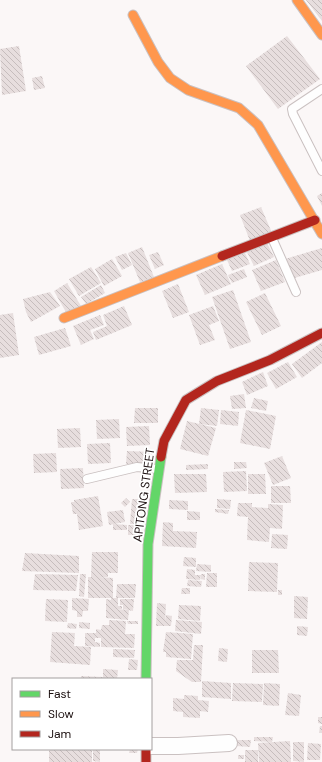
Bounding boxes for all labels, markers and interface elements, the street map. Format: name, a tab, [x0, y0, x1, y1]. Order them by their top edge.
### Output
street label: APITONG STREET	[129, 447, 159, 543]
legend	[12, 678, 152, 750]
text: Fast	[48, 686, 71, 702]
text: Slow	[48, 706, 74, 722]
text: Jam	[48, 726, 71, 742]

